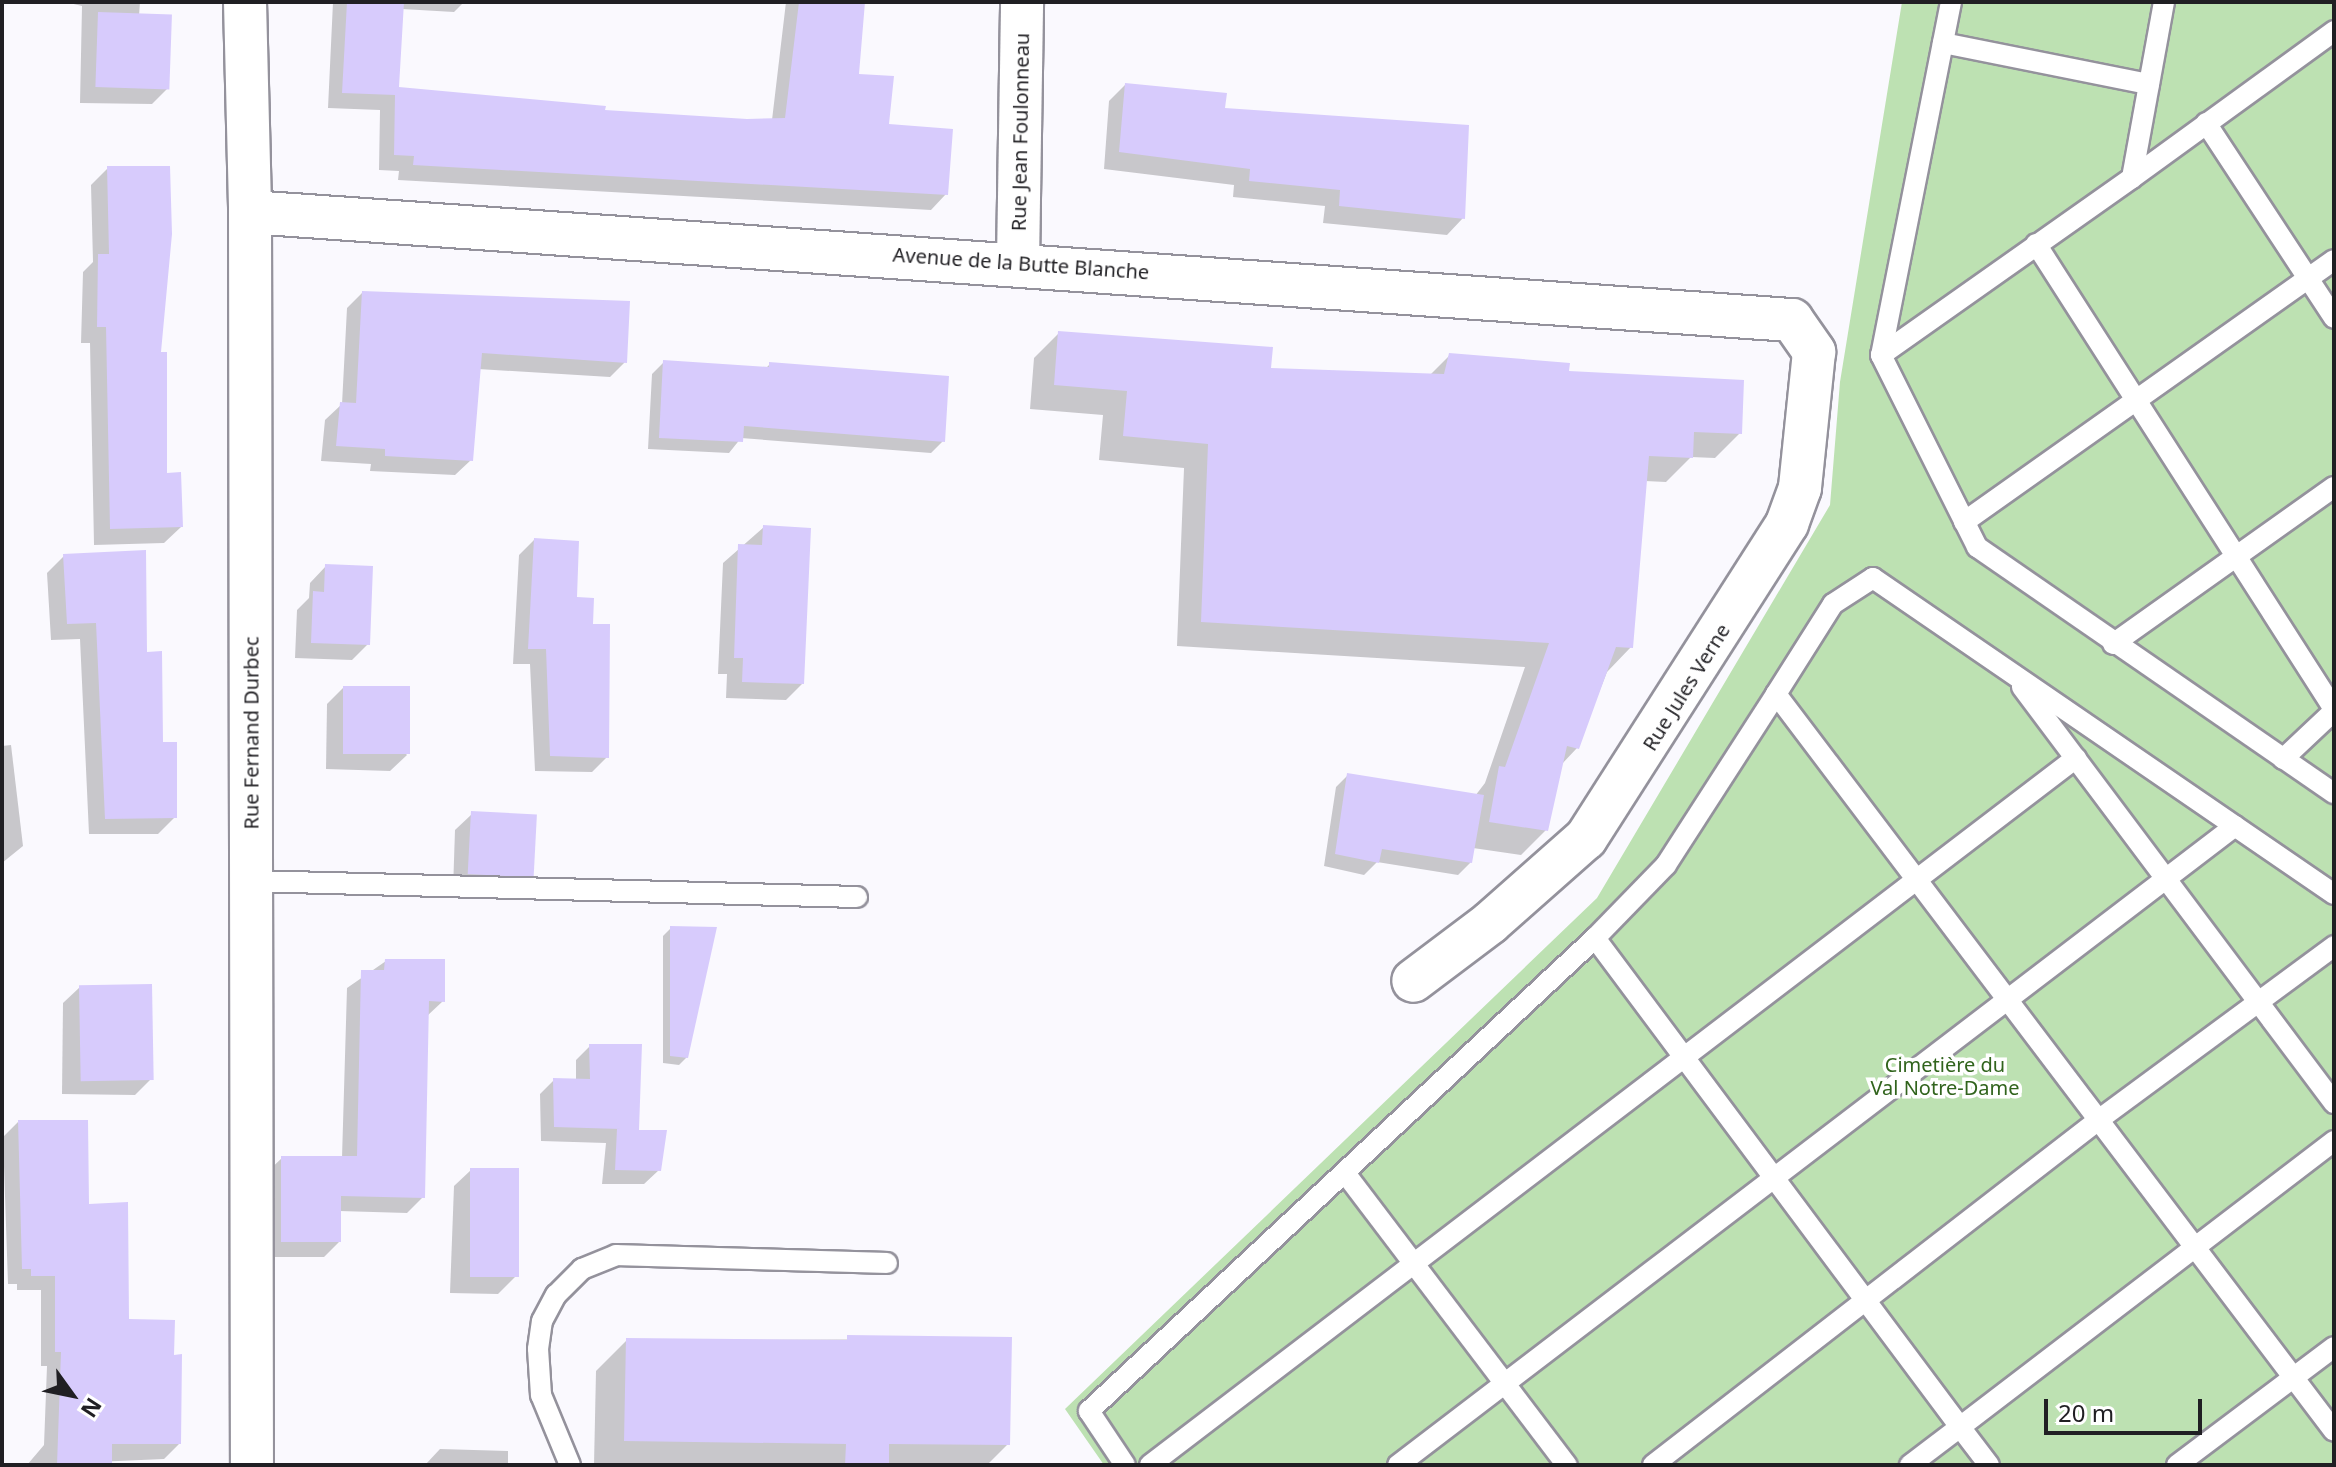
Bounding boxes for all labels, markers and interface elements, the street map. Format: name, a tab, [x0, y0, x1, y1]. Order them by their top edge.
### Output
street label: Rue Jean Foulonneau	[1006, 33, 1034, 231]
street label: Avenue de la Butte Blanche	[892, 242, 1150, 284]
street label: Rue Jules Verne	[1637, 619, 1735, 755]
street label: Rue Fernand Durbec	[239, 636, 263, 830]
park label: Cimetière du Val Notre-Dame	[1870, 1053, 2020, 1100]
north arrow	[32, 1355, 112, 1435]
scale bar	[2048, 1383, 2206, 1433]
text: N	[75, 1392, 110, 1424]
text: 20 m	[2058, 1396, 2114, 1429]

